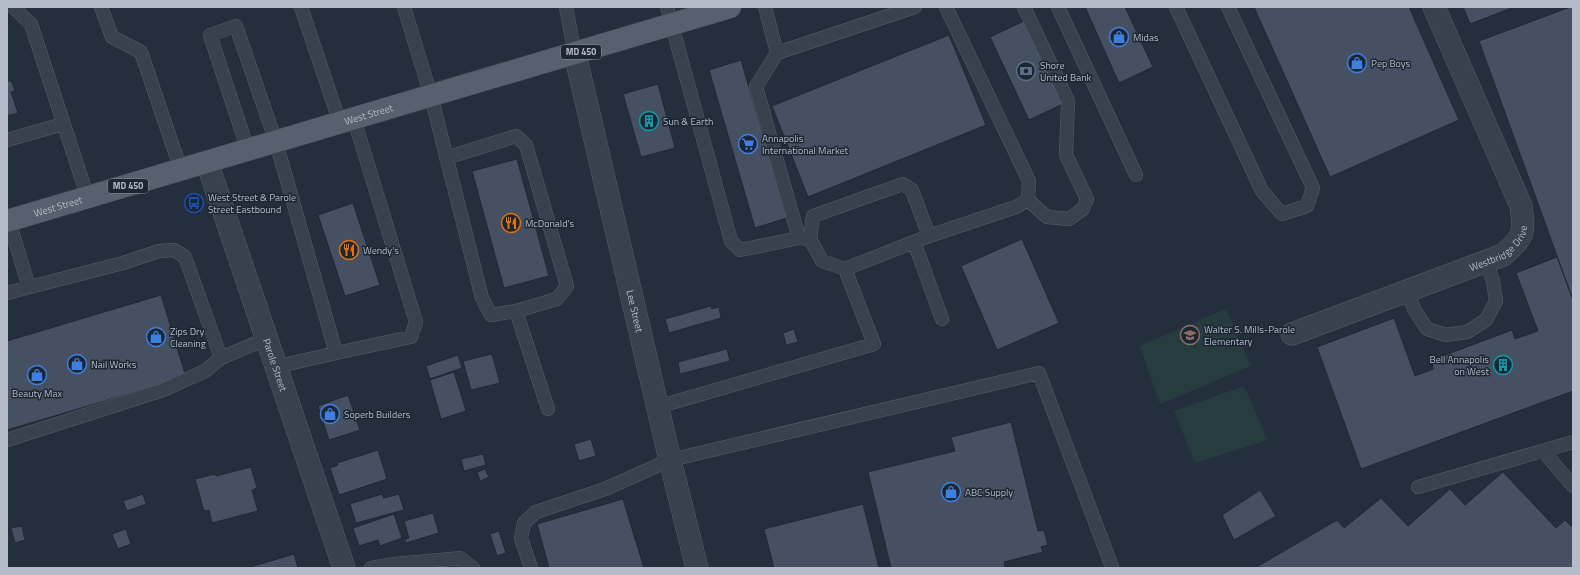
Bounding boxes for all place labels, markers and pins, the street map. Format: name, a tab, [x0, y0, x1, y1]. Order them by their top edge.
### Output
shop icon: Midas	[1108, 26, 1130, 48]
place label: Midas	[1133, 30, 1159, 45]
shop icon: Pep Boys	[1346, 52, 1368, 74]
place label: Pep Boys	[1371, 56, 1411, 71]
place label: Shore United Bank	[1040, 58, 1092, 85]
bank icon: Shore United Bank	[1015, 60, 1037, 82]
building icon: Sun & Earth	[638, 110, 660, 132]
place label: Sun & Earth	[663, 114, 713, 129]
place label: Annapolis International Market	[762, 131, 849, 158]
supermarket icon: Annapolis International Market	[737, 133, 759, 155]
place label: West Street & Parole Street Eastbound	[208, 190, 296, 217]
bus stop icon: West Street & Parole Street Eastbound	[183, 192, 205, 214]
restaurant icon: McDonald's	[500, 212, 522, 234]
place label: McDonald's	[525, 216, 574, 231]
restaurant icon: Wendy's	[338, 239, 360, 261]
place label: Wendy's	[363, 243, 399, 258]
place label: Walter S. Mills-Parole Elementary	[1204, 322, 1295, 349]
place label: Zips Dry Cleaning	[170, 324, 206, 351]
school or university icon: Walter S. Mills-Parole Elementary	[1179, 324, 1201, 346]
shop icon: Zips Dry Cleaning	[145, 326, 167, 348]
place label: Bell Annapolis on West	[1430, 352, 1489, 379]
shop icon: Nail Works	[66, 353, 88, 375]
building icon: Bell Annapolis on West	[1492, 354, 1514, 376]
place label: Nail Works	[91, 357, 137, 372]
shop icon: Beauty Max	[26, 364, 48, 386]
place label: Beauty Max	[12, 386, 62, 401]
shop icon: Soperb Builders	[319, 403, 341, 425]
place label: Soperb Builders	[344, 407, 411, 422]
shop icon: ABC Supply	[940, 481, 962, 503]
place label: ABC Supply	[965, 485, 1013, 500]

